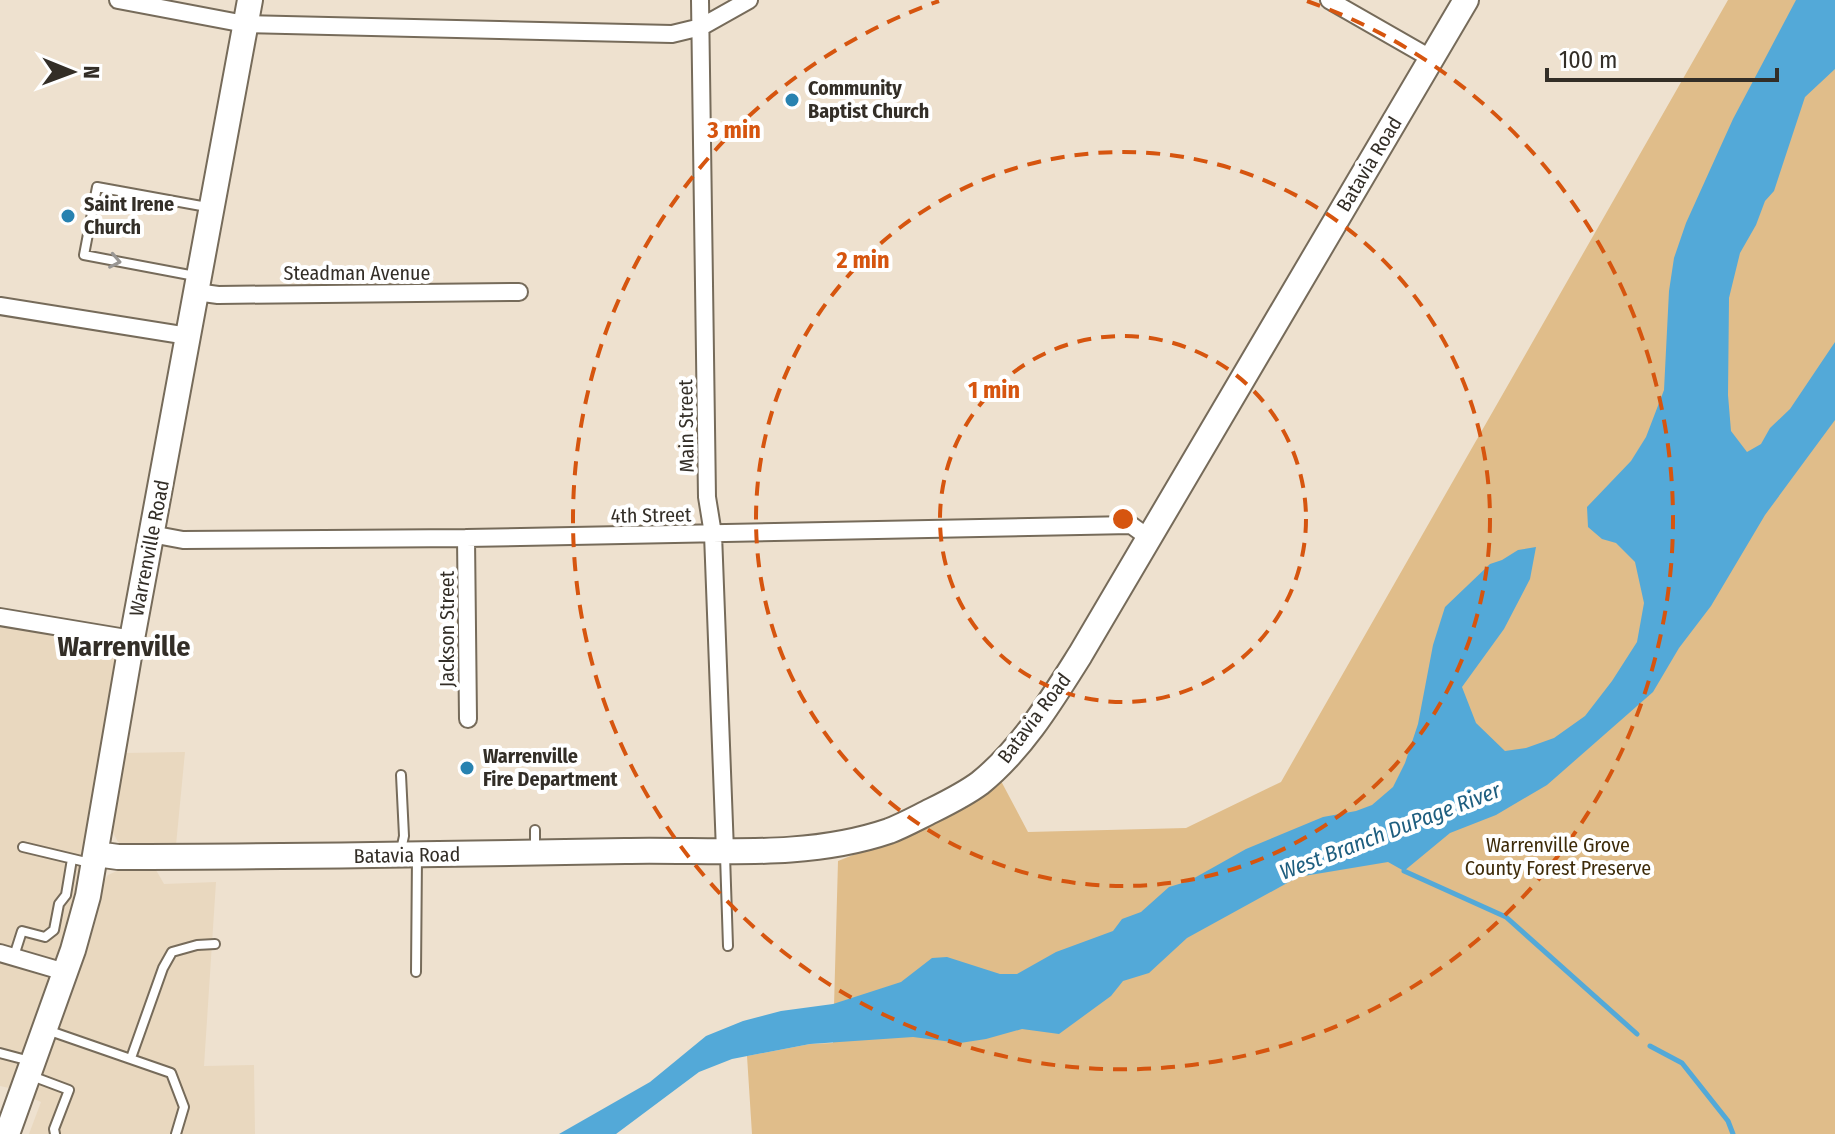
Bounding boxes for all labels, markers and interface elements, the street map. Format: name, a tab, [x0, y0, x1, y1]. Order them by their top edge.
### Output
north arrow	[32, 32, 112, 112]
scale bar	[1547, 32, 1777, 82]
text: 100 m	[1559, 46, 1617, 74]
text: N	[78, 66, 105, 79]
place label: Community Baptist Church	[808, 76, 929, 123]
marker: Community Baptist Church	[783, 91, 801, 109]
street label: Batavia Road	[1331, 112, 1407, 216]
text: 3 min	[706, 116, 761, 144]
place label: Saint Irene Church	[84, 192, 174, 239]
marker: Saint Irene Church	[59, 207, 77, 225]
text: 2 min	[835, 246, 890, 274]
one-way arrow	[108, 251, 122, 268]
street label: Steadman Avenue	[284, 261, 430, 285]
text: 1 min	[968, 376, 1020, 404]
street label: Main Street	[673, 379, 699, 473]
street label: Warrenville Road	[124, 478, 174, 618]
street label: 4th Street	[610, 502, 692, 528]
centre of rings	[1109, 505, 1137, 533]
street label: Jackson Street	[435, 570, 459, 687]
district label: Warrenville	[58, 630, 190, 663]
street label: Batavia Road	[992, 668, 1076, 768]
place label: Warrenville Fire Department	[483, 744, 619, 791]
marker: Warrenville Fire Department	[458, 759, 476, 777]
water label: West Branch DuPage River	[1276, 776, 1506, 886]
park label: Warrenville Grove County Forest Preserve	[1465, 833, 1651, 880]
street label: Batavia Road	[354, 842, 460, 868]

